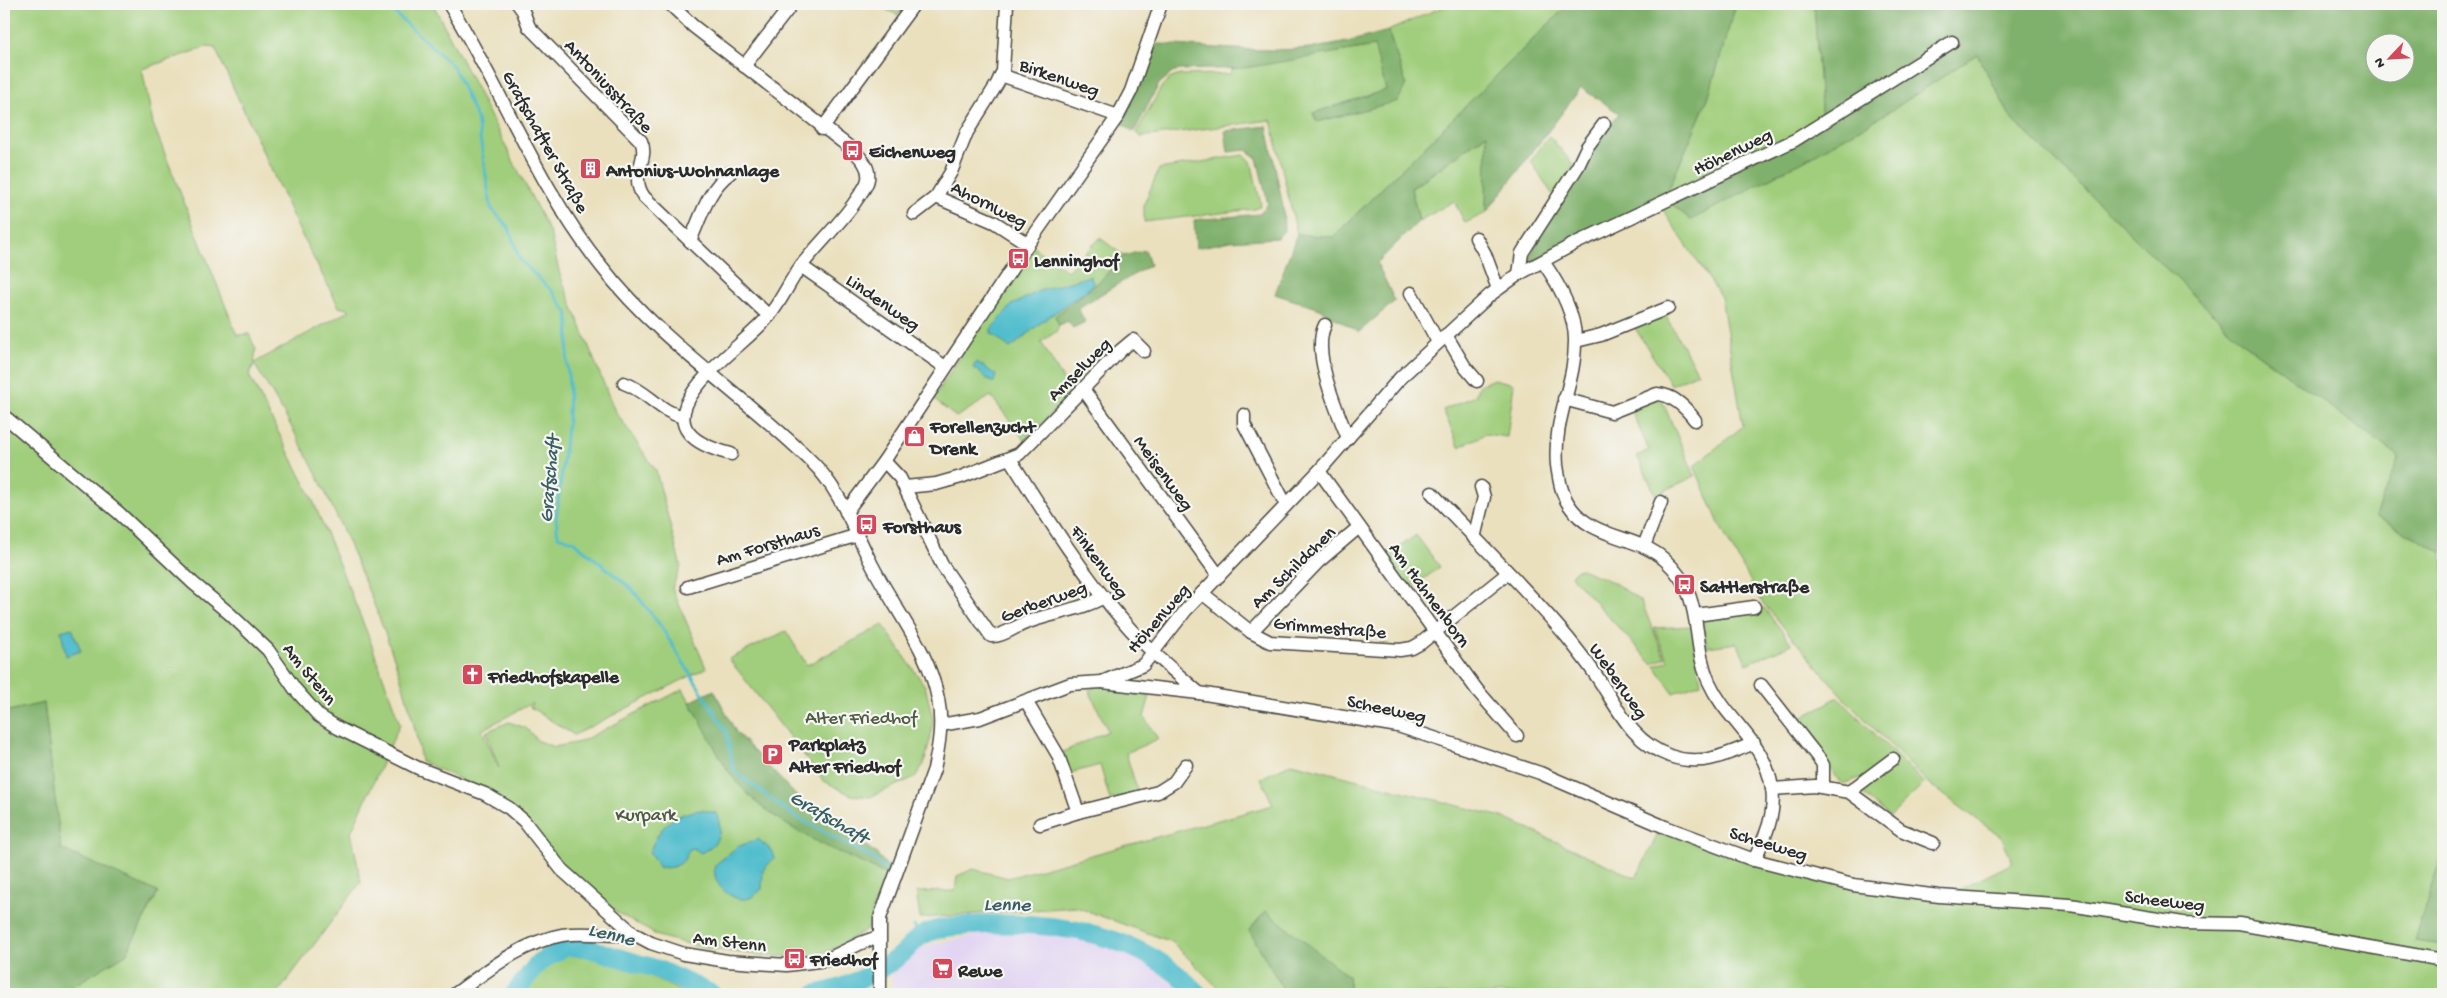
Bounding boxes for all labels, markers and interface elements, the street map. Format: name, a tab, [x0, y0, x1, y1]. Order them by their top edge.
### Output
north arrow	[2364, 32, 2414, 82]
street label: Antoniusstraße	[558, 36, 657, 139]
street label: Birkenweg	[1015, 55, 1102, 104]
text: N	[2371, 55, 2390, 70]
street label: Grafschafter Straße	[495, 68, 593, 218]
street label: Höhenweg	[1690, 124, 1777, 182]
bus stop icon: Eichenweg	[841, 138, 865, 162]
place label: Eichenweg	[869, 142, 956, 165]
building icon: Antonius-Wohnanlage	[578, 157, 602, 181]
place label: Antonius-Wohnanlage	[605, 161, 780, 184]
street label: Ahornweg	[946, 177, 1030, 235]
bus stop icon: Lenninghof	[1006, 247, 1030, 271]
place label: Lenninghof	[1034, 251, 1121, 274]
street label: Lindenweg	[840, 270, 924, 338]
street label: Amselweg	[1044, 334, 1117, 407]
place label: Forellenzucht Drenk	[928, 417, 1037, 462]
shop icon: Forellenzucht Drenk	[902, 424, 926, 448]
water label: Grafschaft	[536, 431, 567, 524]
street label: Meisenweg	[1127, 432, 1198, 517]
bus stop icon: Forsthaus	[855, 513, 879, 537]
place label: Forsthaus	[882, 517, 962, 540]
street label: Am Forsthaus	[714, 519, 823, 573]
street label: Finkenweg	[1063, 521, 1133, 605]
street label: Am Schildchen	[1247, 522, 1342, 615]
street label: Am Hahnenborn	[1382, 539, 1474, 653]
bus stop icon: Sattlerstraße	[1672, 573, 1696, 597]
street label: Gerberweg	[998, 577, 1091, 630]
place label: Sattlerstraße	[1700, 577, 1810, 600]
street label: Höhenweg	[1123, 580, 1196, 659]
street label: Grimmestraße	[1272, 613, 1387, 646]
street label: Am Stenn	[276, 639, 340, 711]
street label: Weberweg	[1583, 639, 1652, 725]
church icon: Friedhofskapelle	[460, 663, 484, 687]
place label: Friedhofskapelle	[487, 667, 620, 690]
street label: Scheeweg	[1345, 691, 1428, 730]
park label: Alter Friedhof	[805, 708, 919, 731]
place label: Parkplatz Alter Friedhof	[788, 735, 903, 780]
parking icon: Parkplatz Alter Friedhof	[761, 742, 785, 766]
water label: Grafschaft	[785, 787, 875, 853]
park label: Kurpark	[615, 805, 678, 828]
street label: Scheeweg	[1726, 823, 1810, 868]
street label: Scheeweg	[2123, 886, 2206, 919]
water label: Lenne	[983, 895, 1031, 918]
water label: Lenne	[586, 920, 637, 953]
street label: Am Stenn	[692, 928, 768, 959]
bus stop icon: Friedhof	[782, 946, 806, 970]
place label: Friedhof	[809, 950, 880, 973]
supermarket icon: Rewe	[930, 957, 954, 981]
place label: Rewe	[957, 961, 1003, 984]

